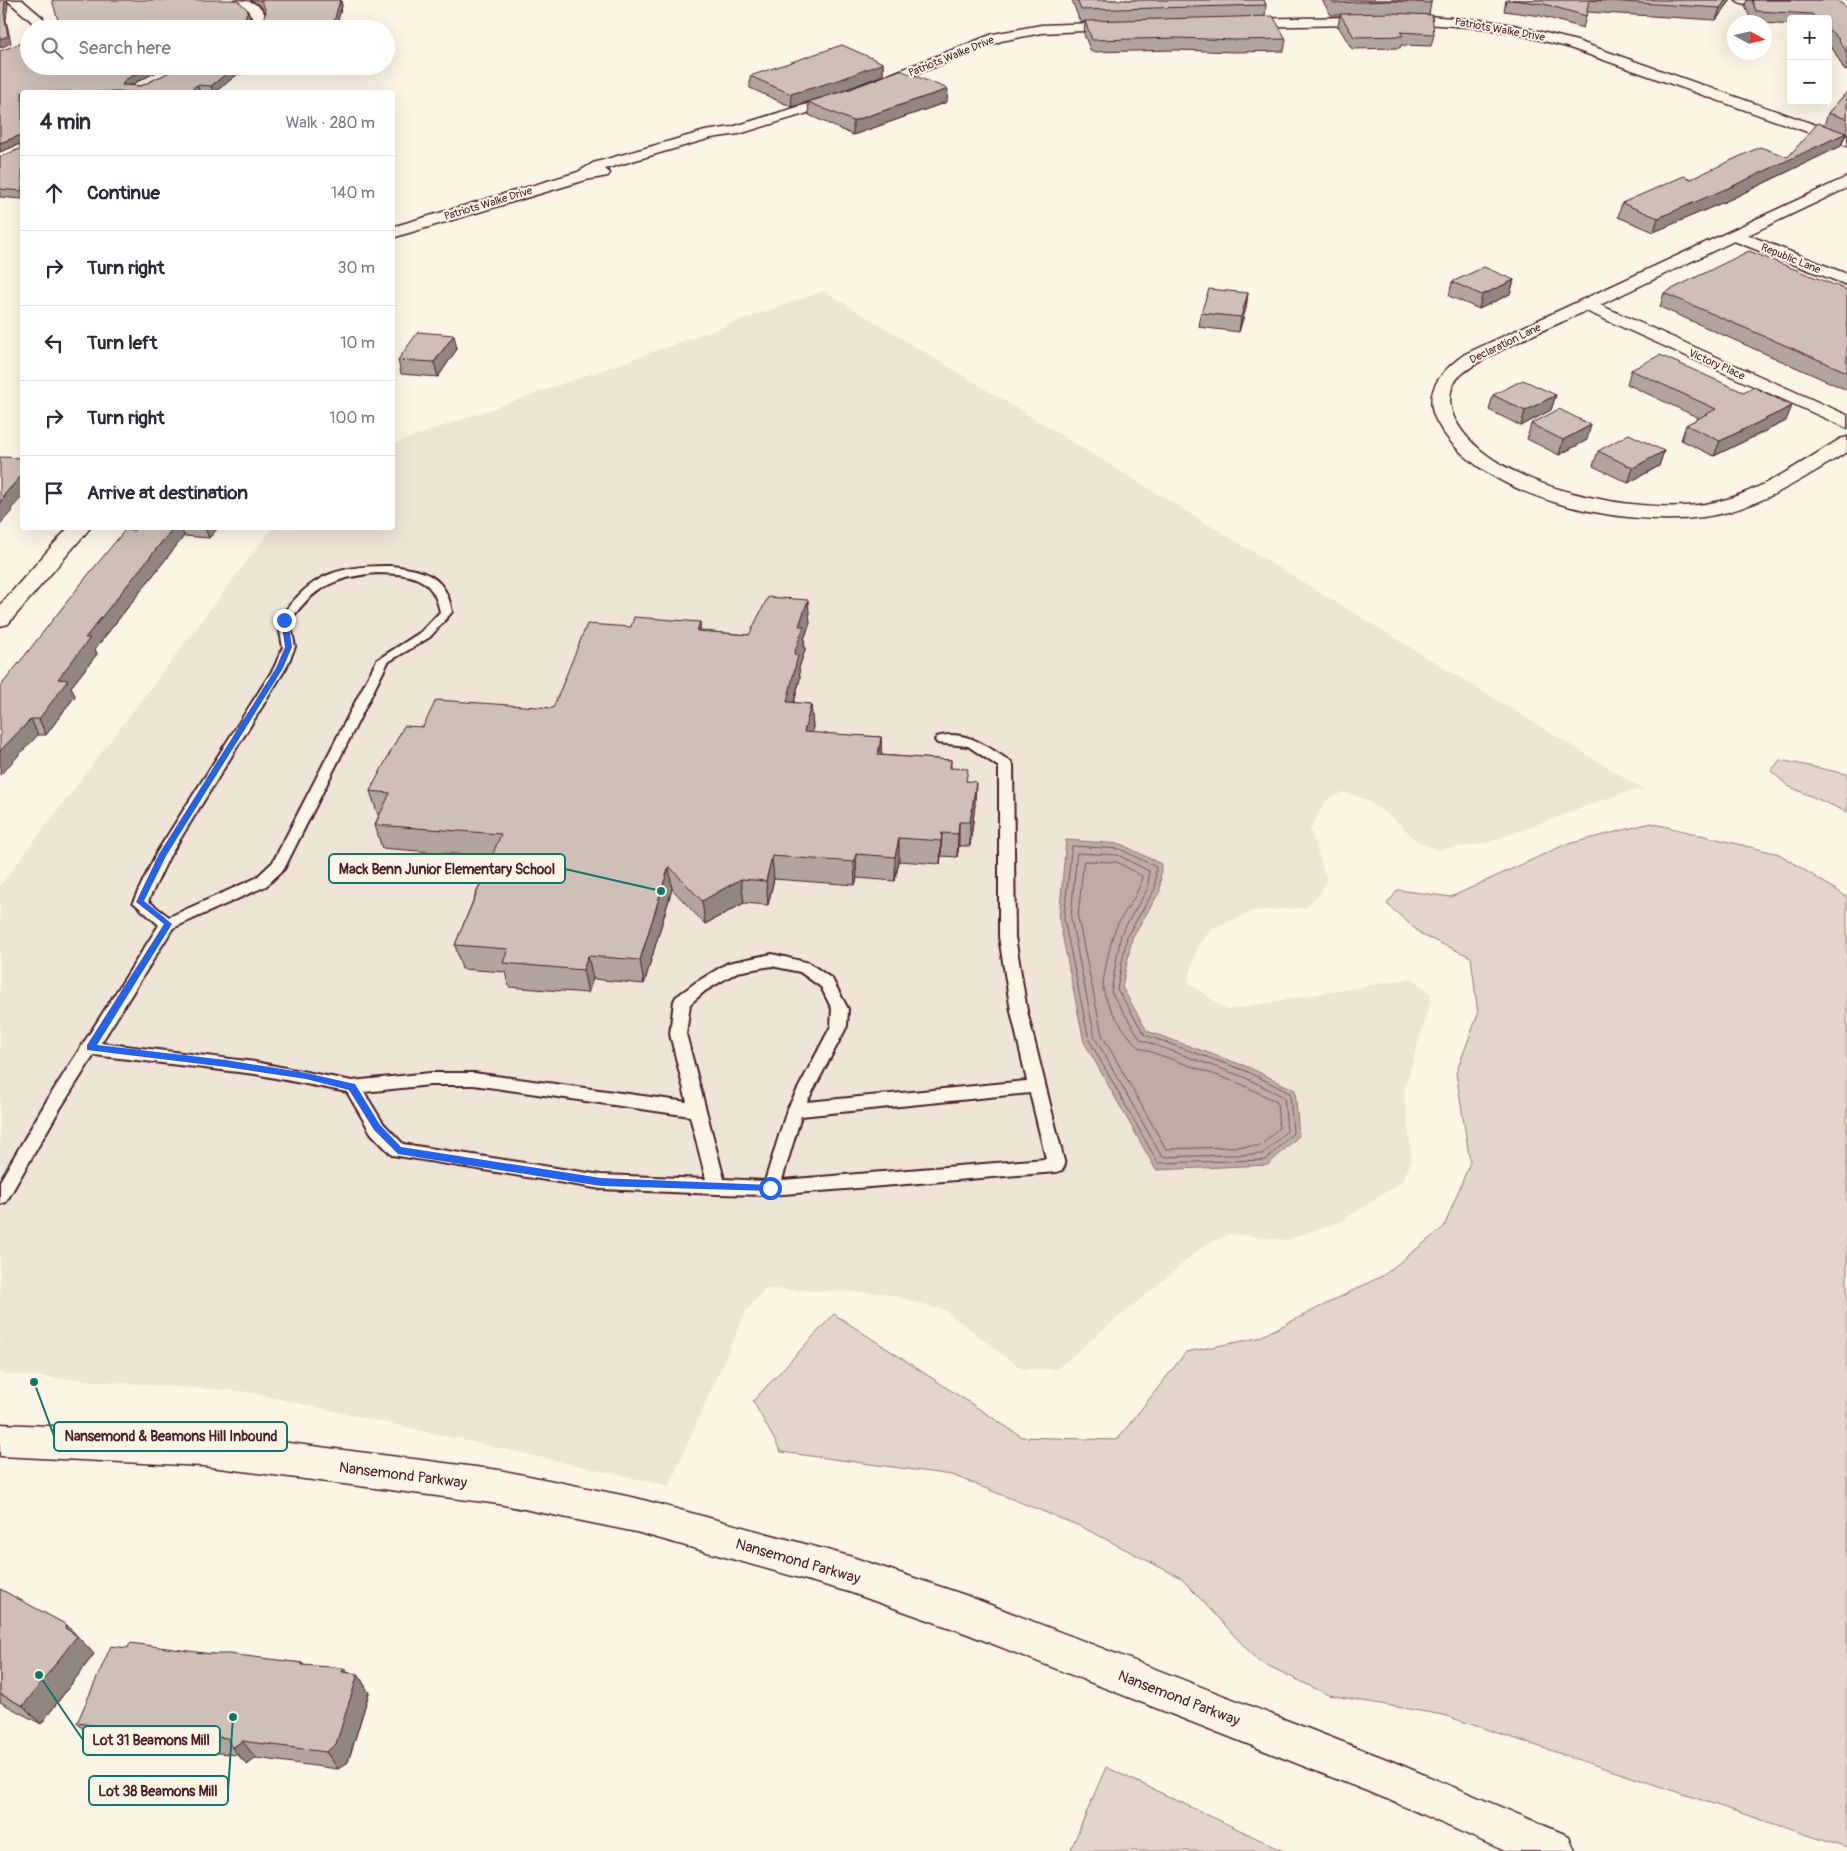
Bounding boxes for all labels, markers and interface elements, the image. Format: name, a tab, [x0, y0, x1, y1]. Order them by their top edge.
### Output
street label: Patriots Walke Drive	[1454, 15, 1547, 44]
north arrow	[1727, 15, 1772, 60]
map controls	[1787, 15, 1832, 105]
button: +	[1787, 15, 1832, 60]
search box	[20, 20, 395, 75]
street label: Patriots Walke Drive	[906, 33, 997, 80]
icon: search	[38, 34, 66, 62]
text: Search here	[78, 36, 171, 60]
button: −	[1787, 60, 1832, 105]
text: 4 min	[40, 109, 91, 136]
text: Walk · 280 m	[286, 113, 375, 133]
icon: ahead	[40, 179, 68, 207]
text: Continue	[87, 181, 160, 205]
text: 140 m	[331, 183, 375, 203]
street label: Patriots Walke Drive	[443, 184, 534, 223]
street label: Republic Lane	[1759, 241, 1823, 277]
icon: right	[40, 254, 68, 282]
text: Turn right	[87, 256, 165, 280]
text: 30 m	[337, 258, 375, 278]
street label: Declaration Lane	[1467, 320, 1544, 366]
icon: left	[40, 329, 68, 357]
text: Turn left	[87, 331, 157, 355]
text: 10 m	[340, 333, 375, 353]
street label: Victory Place	[1687, 346, 1748, 383]
icon: right	[40, 404, 68, 432]
text: Turn right	[87, 406, 165, 430]
text: 100 m	[329, 408, 375, 428]
icon: arrive	[40, 479, 68, 507]
text: Arrive at destination	[87, 481, 248, 505]
route end	[273, 609, 296, 632]
callout: Mack Benn Junior Elementary School	[329, 854, 565, 883]
text: Mack Benn Junior Elementary School	[339, 861, 555, 878]
route start	[759, 1177, 782, 1200]
callout: Nansemond & Beamons Hill Inbound	[54, 1422, 287, 1451]
text: Nansemond & Beamons Hill Inbound	[65, 1428, 278, 1445]
street label: Nansemond Parkway	[338, 1458, 469, 1493]
street label: Nansemond Parkway	[733, 1535, 863, 1589]
street label: Nansemond Parkway	[1115, 1666, 1243, 1731]
callout: Lot 31 Beamons Mill	[83, 1726, 220, 1755]
text: Lot 31 Beamons Mill	[92, 1732, 210, 1749]
callout: Lot 38 Beamons Mill	[89, 1776, 228, 1805]
text: Lot 38 Beamons Mill	[98, 1783, 218, 1800]

